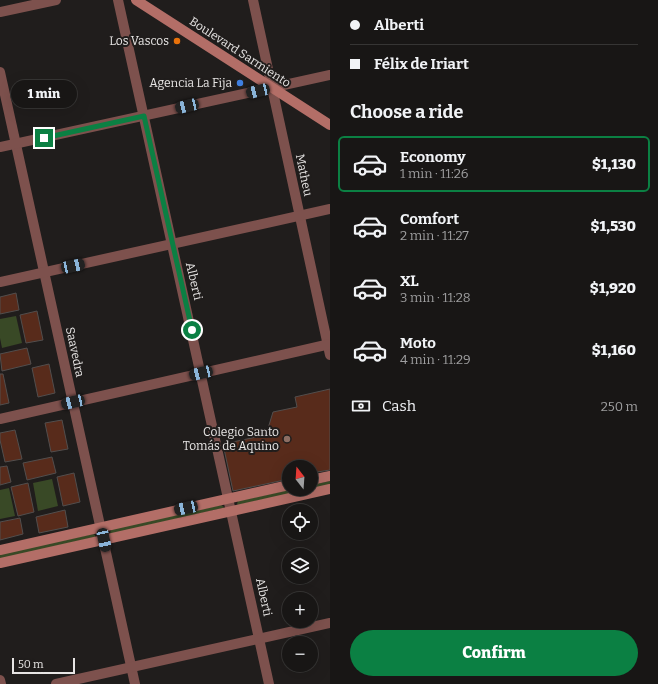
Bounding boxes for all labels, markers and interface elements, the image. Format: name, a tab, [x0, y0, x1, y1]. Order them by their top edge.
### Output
street label: Boulevard Sarmiento	[187, 14, 293, 90]
text: Alberti	[374, 16, 424, 34]
place label: Los Vascos	[109, 34, 169, 48]
marker: Los Vascos	[172, 36, 182, 46]
text: Félix de Iriart	[374, 55, 469, 73]
place label: Agencia La Fija	[149, 76, 232, 90]
marker: Agencia La Fija	[235, 78, 245, 88]
callout: 1 min	[11, 80, 77, 108]
car	[245, 82, 271, 100]
text: 1 min	[27, 86, 61, 101]
car	[174, 97, 200, 115]
text: Choose a ride	[350, 101, 463, 123]
route end	[35, 129, 53, 147]
icon: car	[352, 146, 388, 182]
text: Economy	[400, 148, 466, 166]
street label: Matheu	[293, 153, 315, 198]
text: $1,130	[592, 155, 636, 173]
text: 1 min · 11:26	[400, 166, 468, 181]
icon: car	[352, 208, 388, 244]
text: Comfort	[400, 210, 459, 228]
text: $1,530	[590, 217, 636, 235]
text: 2 min · 11:27	[400, 228, 469, 243]
car	[60, 258, 86, 274]
street label: Alberti	[183, 261, 205, 302]
icon: car	[352, 270, 388, 306]
text: XL	[400, 272, 419, 290]
text: $1,920	[590, 279, 636, 297]
text: 3 min · 11:28	[400, 290, 471, 305]
route start	[183, 321, 201, 339]
street label: Saavedra	[63, 326, 87, 379]
icon: car	[352, 332, 388, 368]
text: Moto	[400, 334, 436, 352]
text: $1,160	[592, 341, 636, 359]
text: 4 min · 11:29	[400, 352, 471, 367]
car	[188, 364, 214, 382]
car	[60, 393, 86, 411]
icon: cash	[350, 395, 372, 417]
text: Cash	[382, 397, 416, 415]
text: 250 m	[601, 399, 638, 414]
place label: Colegio Santo Tomás de Aquino	[183, 425, 279, 453]
marker: Colegio Santo Tomás de Aquino	[282, 434, 292, 444]
north arrow	[282, 460, 318, 496]
map controls	[282, 460, 318, 672]
car	[173, 500, 199, 516]
button: locate	[282, 504, 318, 540]
car	[96, 527, 112, 553]
button: layers	[282, 548, 318, 584]
street label: Alberti	[253, 577, 275, 618]
button: +	[282, 592, 318, 628]
button: Confirm	[350, 630, 638, 676]
button: −	[282, 636, 318, 672]
scale bar	[12, 656, 75, 675]
text: 50 m	[18, 658, 44, 671]

